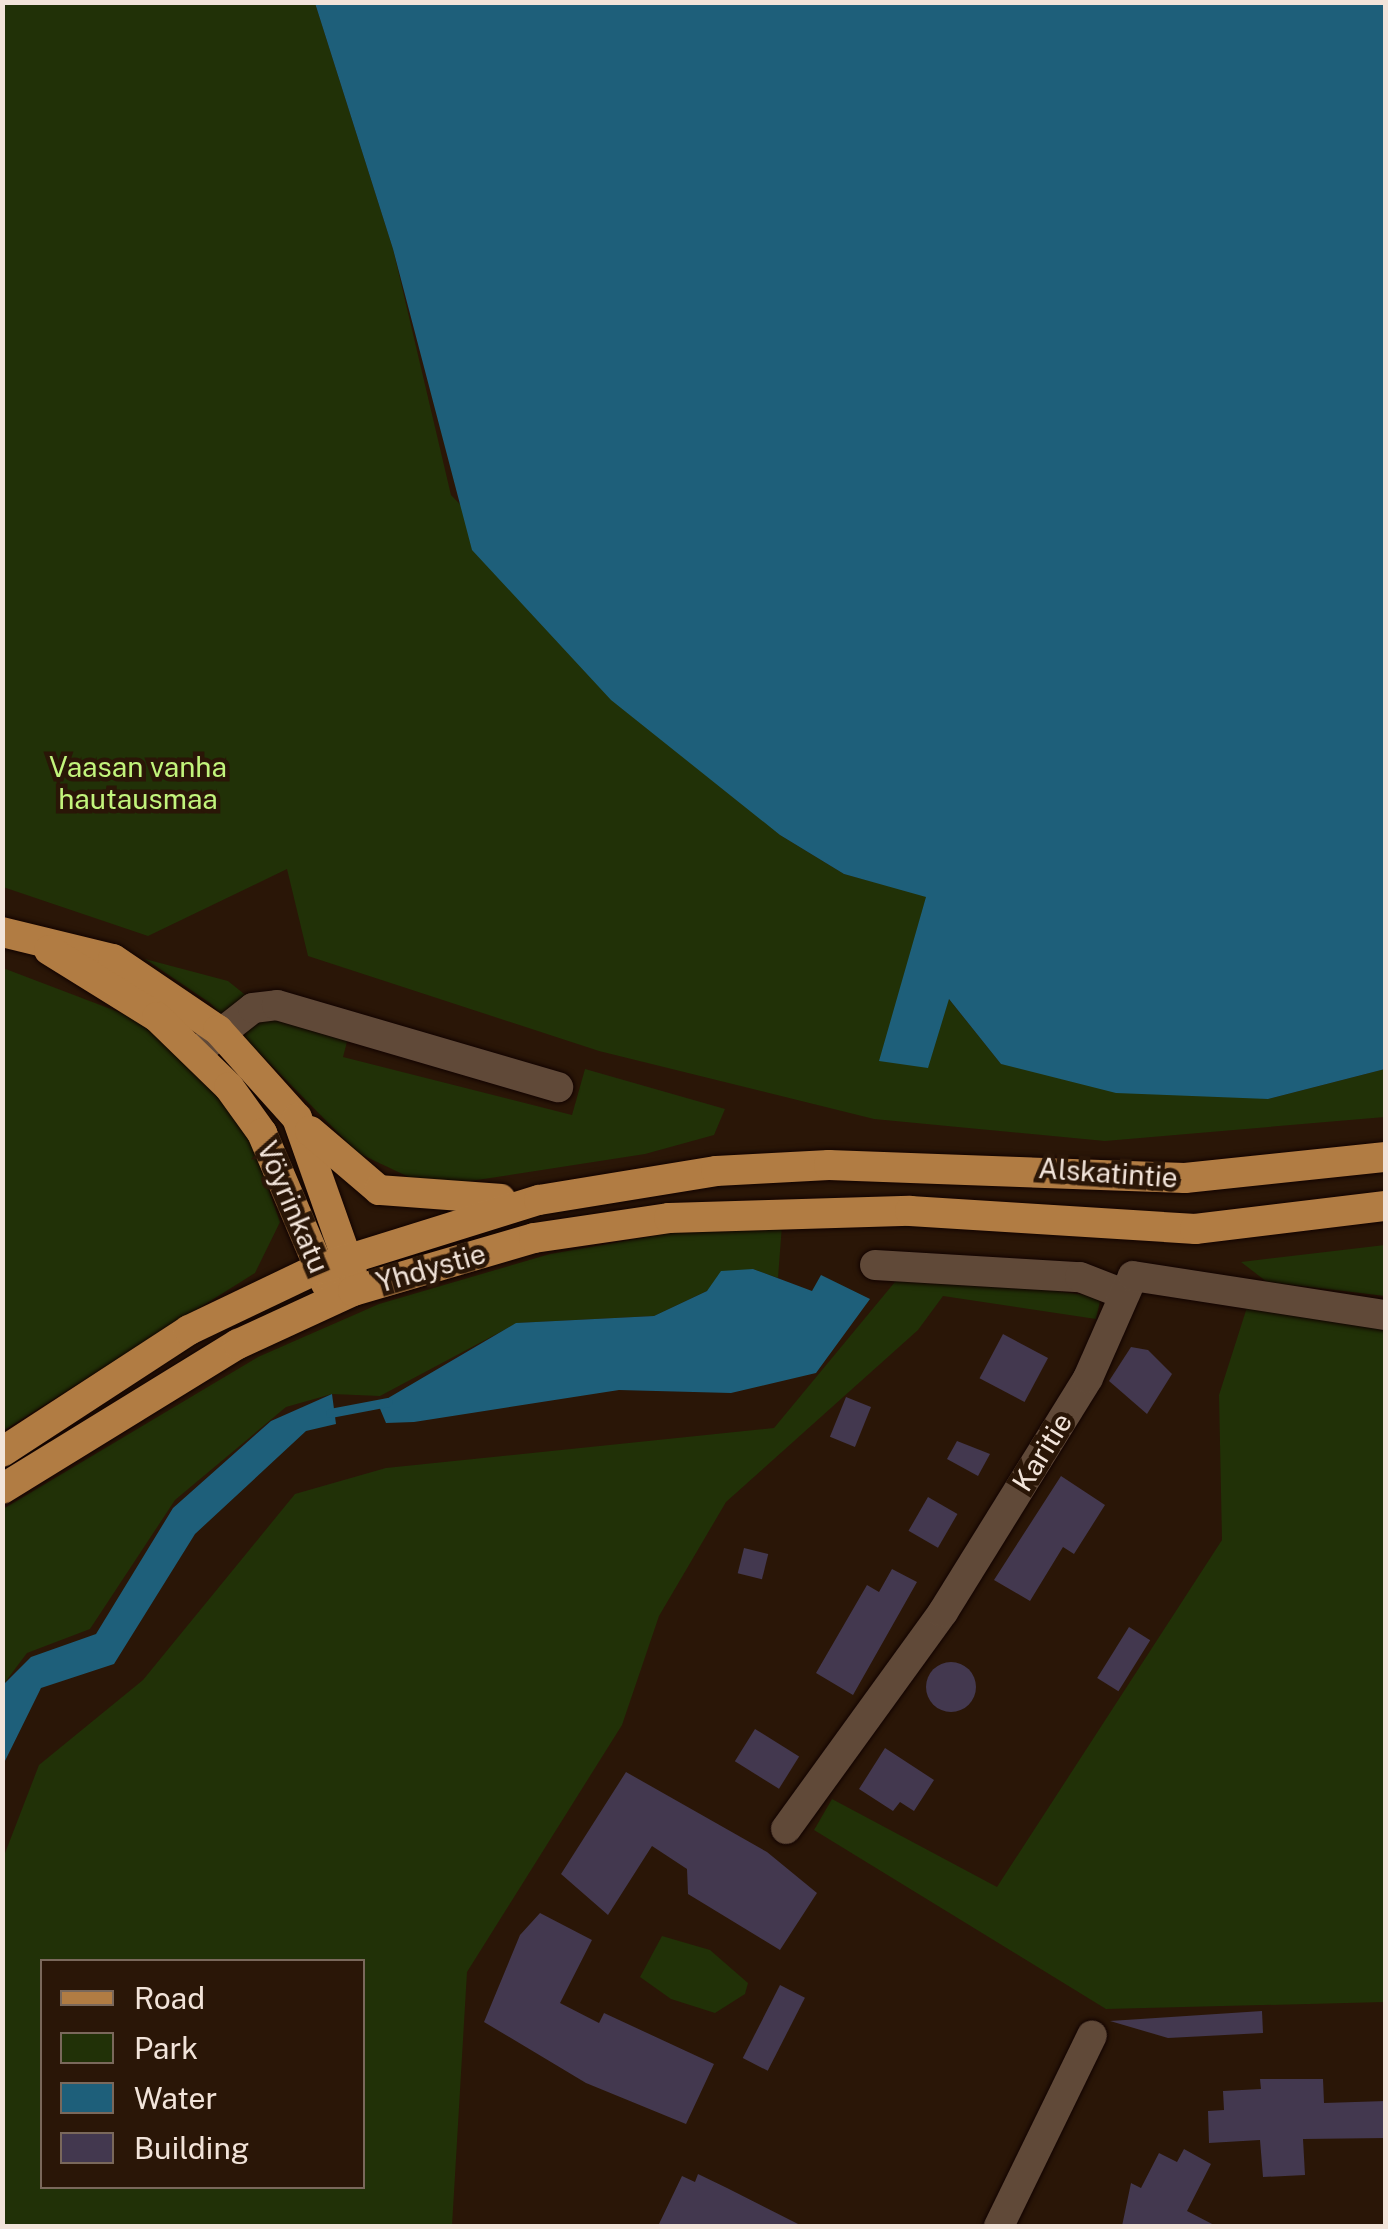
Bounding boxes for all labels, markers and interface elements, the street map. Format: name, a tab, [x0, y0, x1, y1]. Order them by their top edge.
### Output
park label: Vaasan vanha hautausmaa	[49, 750, 227, 816]
street label: Vöyrinkatu	[250, 1136, 336, 1278]
street label: Alskatintie	[1037, 1151, 1179, 1195]
street label: Yhdystie	[372, 1236, 490, 1300]
street label: Karitie	[1005, 1407, 1079, 1497]
legend	[40, 1959, 365, 2189]
text: Road	[134, 1980, 205, 2016]
text: Park	[134, 2030, 198, 2066]
text: Water	[134, 2080, 217, 2116]
text: Building	[134, 2130, 249, 2166]

